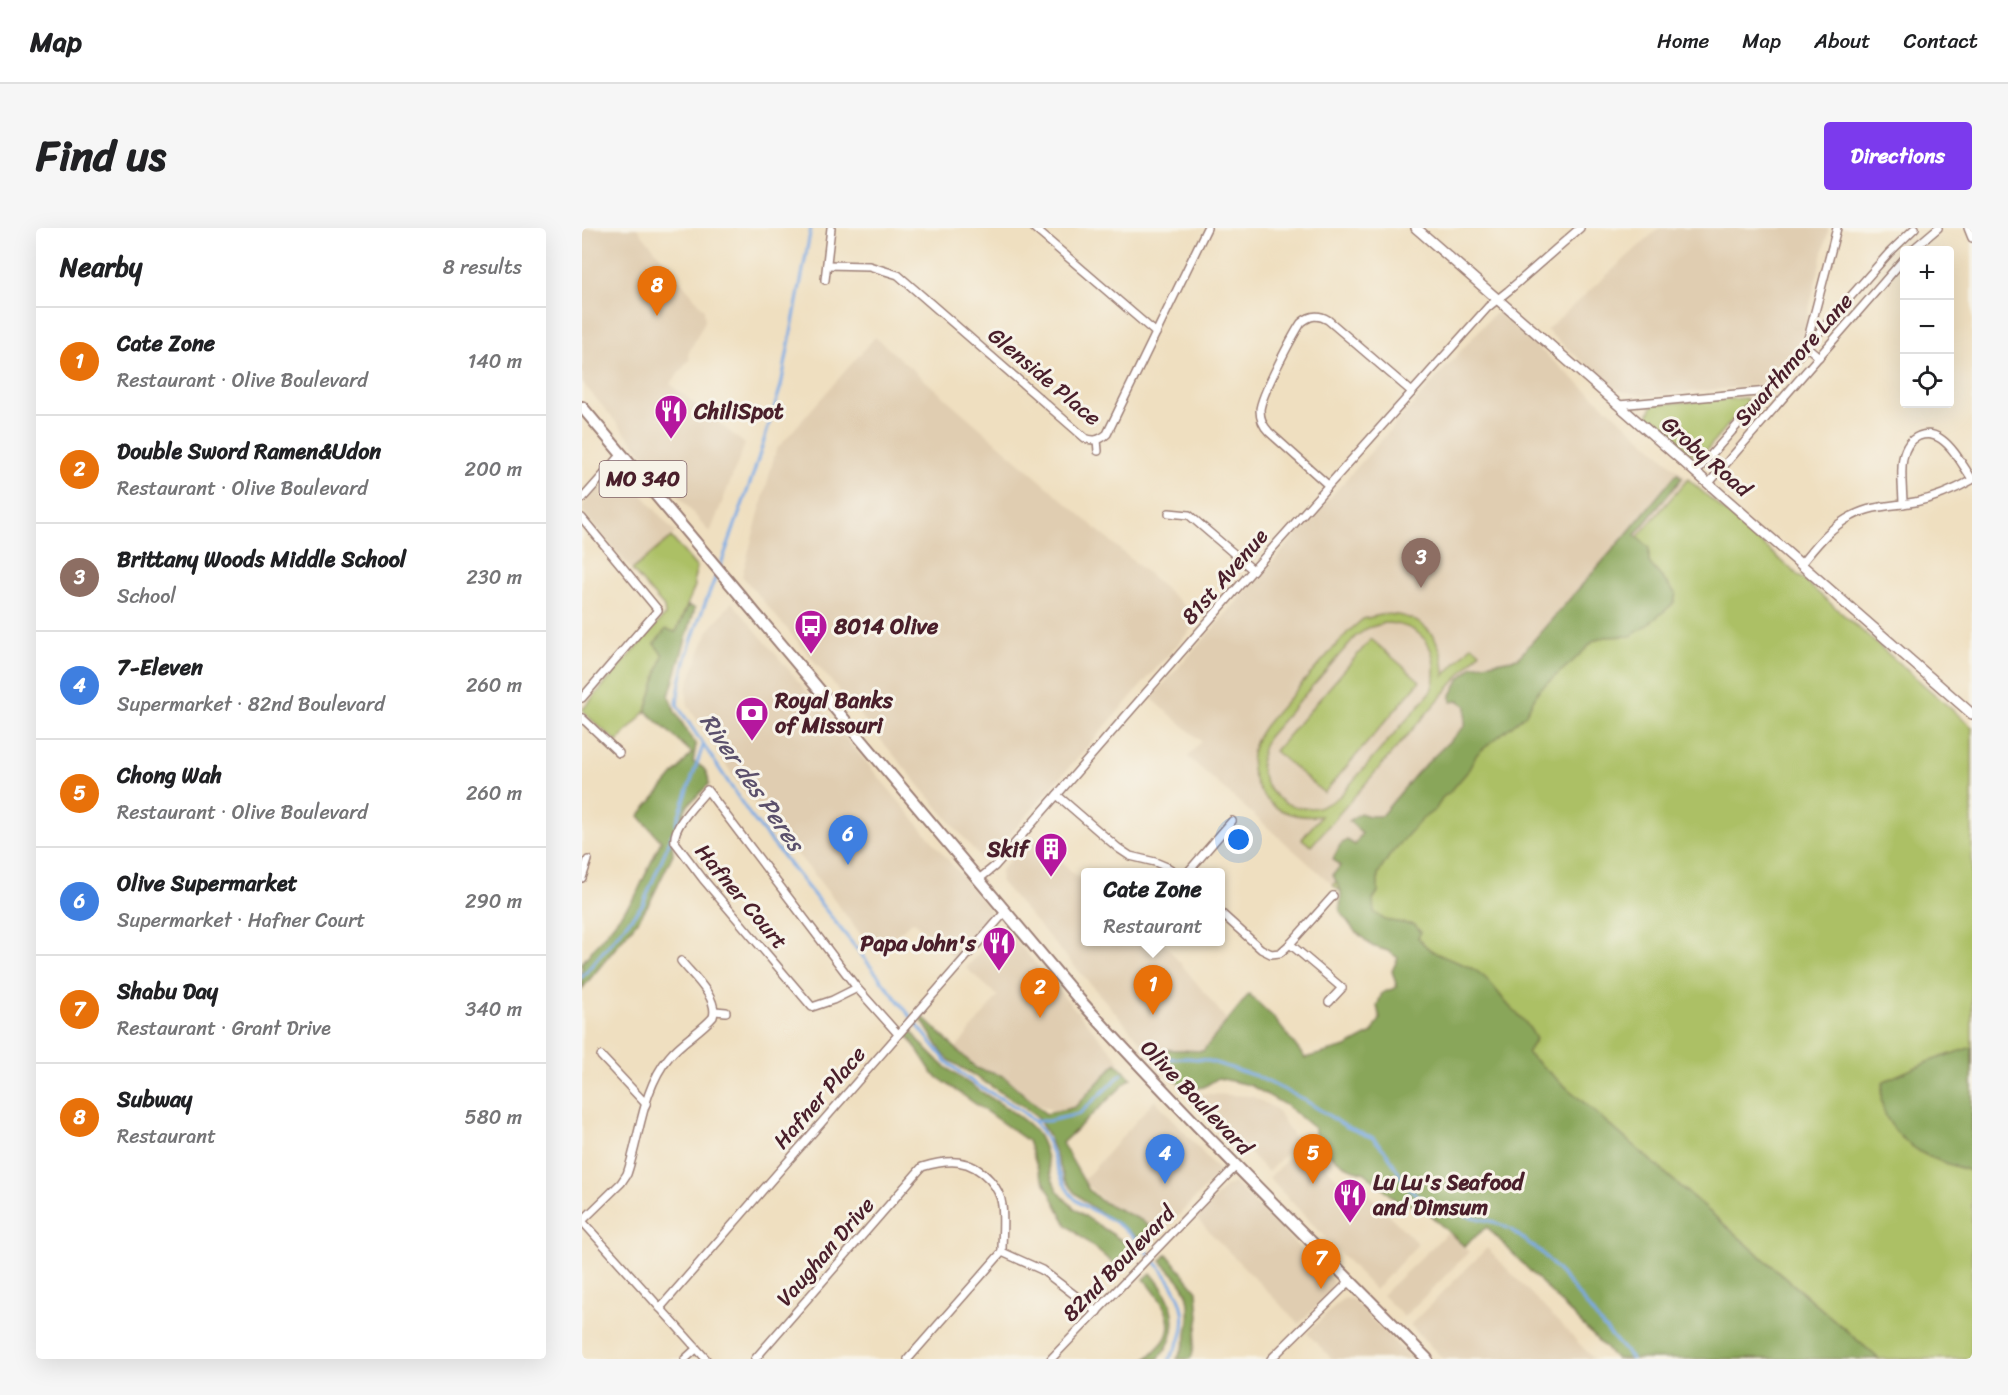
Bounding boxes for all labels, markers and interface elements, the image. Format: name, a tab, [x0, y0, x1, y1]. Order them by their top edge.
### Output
text: Map	[30, 17, 82, 66]
text: Home	[1657, 22, 1709, 60]
text: Map	[1742, 22, 1781, 60]
text: About	[1814, 22, 1871, 60]
text: Contact	[1904, 22, 1978, 60]
text: Find us	[36, 119, 166, 193]
button: Directions	[1824, 122, 1972, 190]
text: Nearby	[60, 244, 142, 290]
map controls	[1900, 246, 1954, 408]
button: +	[1900, 246, 1954, 300]
text: 8 results	[443, 250, 522, 285]
pin: 8	[638, 266, 676, 316]
street label: Swarthmore Lane	[1724, 283, 1863, 435]
button: −	[1900, 300, 1954, 354]
street label: Glenside Place	[979, 317, 1110, 436]
text: Cate Zone	[117, 324, 215, 363]
text: 1	[75, 344, 84, 379]
text: 140 m	[468, 344, 522, 379]
button: locate	[1900, 354, 1954, 408]
text: Restaurant · Olive Boulevard	[117, 363, 368, 398]
place label: ChiliSpot	[693, 392, 784, 431]
restaurant icon: ChiliSpot	[653, 393, 689, 440]
street label: Groby Road	[1652, 406, 1762, 508]
text: Double Sword Ramen&Udon	[117, 432, 381, 471]
text: 2	[74, 452, 85, 487]
text: 200 m	[465, 452, 522, 487]
road number: MO 340	[599, 461, 686, 497]
text: Restaurant · Olive Boulevard	[117, 471, 368, 506]
street label: 81st Avenue	[1171, 519, 1278, 634]
pin: 3	[1402, 538, 1440, 588]
text: Brittany Woods Middle School	[117, 540, 406, 579]
text: 3	[74, 560, 85, 595]
text: 230 m	[466, 560, 522, 595]
text: School	[117, 579, 176, 614]
place label: 8014 Olive	[833, 607, 939, 646]
bus stop icon: 8014 Olive	[793, 608, 829, 655]
text: 7-Eleven	[117, 648, 203, 687]
text: 4	[73, 668, 86, 703]
text: 260 m	[466, 668, 522, 703]
place label: Royal Banks of Missouri	[774, 681, 894, 745]
text: Supermarket · 82nd Boulevard	[117, 687, 385, 722]
bank icon: Royal Banks of Missouri	[734, 695, 770, 742]
water label: River des Peres	[689, 704, 817, 863]
text: Chong Wah	[117, 756, 222, 795]
text: 5	[73, 776, 86, 811]
text: 260 m	[466, 776, 522, 811]
text: Restaurant · Olive Boulevard	[117, 795, 368, 830]
pin: 6	[828, 816, 868, 865]
your location	[1224, 825, 1253, 854]
place label: Skif	[986, 830, 1031, 869]
building icon: Skif	[1033, 831, 1069, 878]
street label: Hafner Court	[685, 834, 798, 959]
text: Olive Supermarket	[117, 864, 297, 903]
popup	[1081, 868, 1225, 946]
text: Cate Zone	[1104, 870, 1202, 909]
text: 6	[74, 884, 85, 919]
text: 290 m	[465, 884, 522, 919]
text: Supermarket · Hafner Court	[117, 903, 365, 938]
text: Restaurant	[1104, 909, 1202, 944]
place label: Papa John's	[860, 924, 977, 963]
restaurant icon: Papa John's	[981, 925, 1017, 972]
pin: 1	[1134, 966, 1172, 1015]
pin: 2	[1020, 968, 1060, 1018]
text: Shabu Day	[117, 972, 218, 1011]
text: 7	[74, 992, 85, 1027]
text: 340 m	[465, 992, 522, 1027]
text: Restaurant · Grant Drive	[117, 1011, 331, 1046]
street label: Olive Boulevard	[1131, 1030, 1264, 1166]
street label: Hafner Place	[763, 1037, 876, 1158]
text: Subway	[117, 1080, 192, 1119]
text: 8	[73, 1100, 86, 1135]
text: 580 m	[465, 1100, 522, 1135]
text: Restaurant	[117, 1119, 216, 1154]
pin: 4	[1146, 1134, 1184, 1184]
pin: 5	[1294, 1134, 1332, 1184]
place label: Lu Lu's Seafood and Dimsum	[1372, 1163, 1526, 1227]
restaurant icon: Lu Lu's Seafood and Dimsum	[1332, 1177, 1368, 1224]
street label: Vaughan Drive	[766, 1187, 885, 1315]
street label: 82nd Boulevard	[1052, 1195, 1186, 1331]
pin: 7	[1302, 1240, 1340, 1289]

